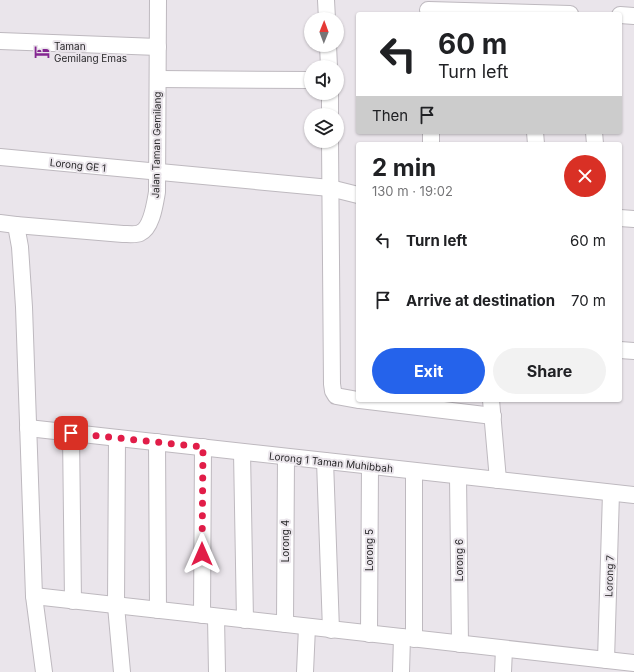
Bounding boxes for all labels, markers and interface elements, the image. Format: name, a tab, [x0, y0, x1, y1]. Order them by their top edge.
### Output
north arrow	[304, 12, 344, 52]
map controls	[304, 12, 344, 148]
text: 60 m	[438, 27, 507, 61]
icon: left	[372, 28, 424, 80]
place label: Taman Gemilang Emas	[54, 40, 127, 64]
hotel icon: Taman Gemilang Emas	[33, 43, 51, 61]
button: sound	[304, 60, 344, 100]
text: Turn left	[438, 61, 508, 82]
street label: Jalan Taman Gemilang	[149, 91, 163, 199]
icon: arrive	[416, 104, 438, 126]
text: Then	[372, 106, 408, 125]
button: layers	[304, 108, 344, 148]
text: 2 min	[372, 153, 436, 182]
button: close	[564, 155, 606, 197]
street label: Lorong GE 1	[49, 156, 107, 174]
text: 130 m · 19:02	[372, 183, 453, 199]
icon: left	[372, 229, 394, 251]
text: Turn left	[406, 231, 467, 250]
text: 60 m	[570, 231, 606, 250]
icon: arrive	[372, 289, 394, 311]
text: Arrive at destination	[406, 291, 555, 310]
text: 70 m	[571, 291, 606, 310]
button: Exit	[372, 348, 485, 394]
button: Share	[493, 348, 606, 394]
pin	[54, 416, 88, 450]
icon: arrive	[60, 422, 82, 444]
street label: Lorong 1 Taman Muhibbah	[268, 450, 394, 474]
street label: Lorong 4	[279, 520, 291, 562]
street label: Lorong 5	[363, 529, 375, 571]
position arrow	[181, 533, 223, 575]
street label: Lorong 6	[453, 539, 465, 581]
street label: Lorong 7	[602, 555, 616, 597]

